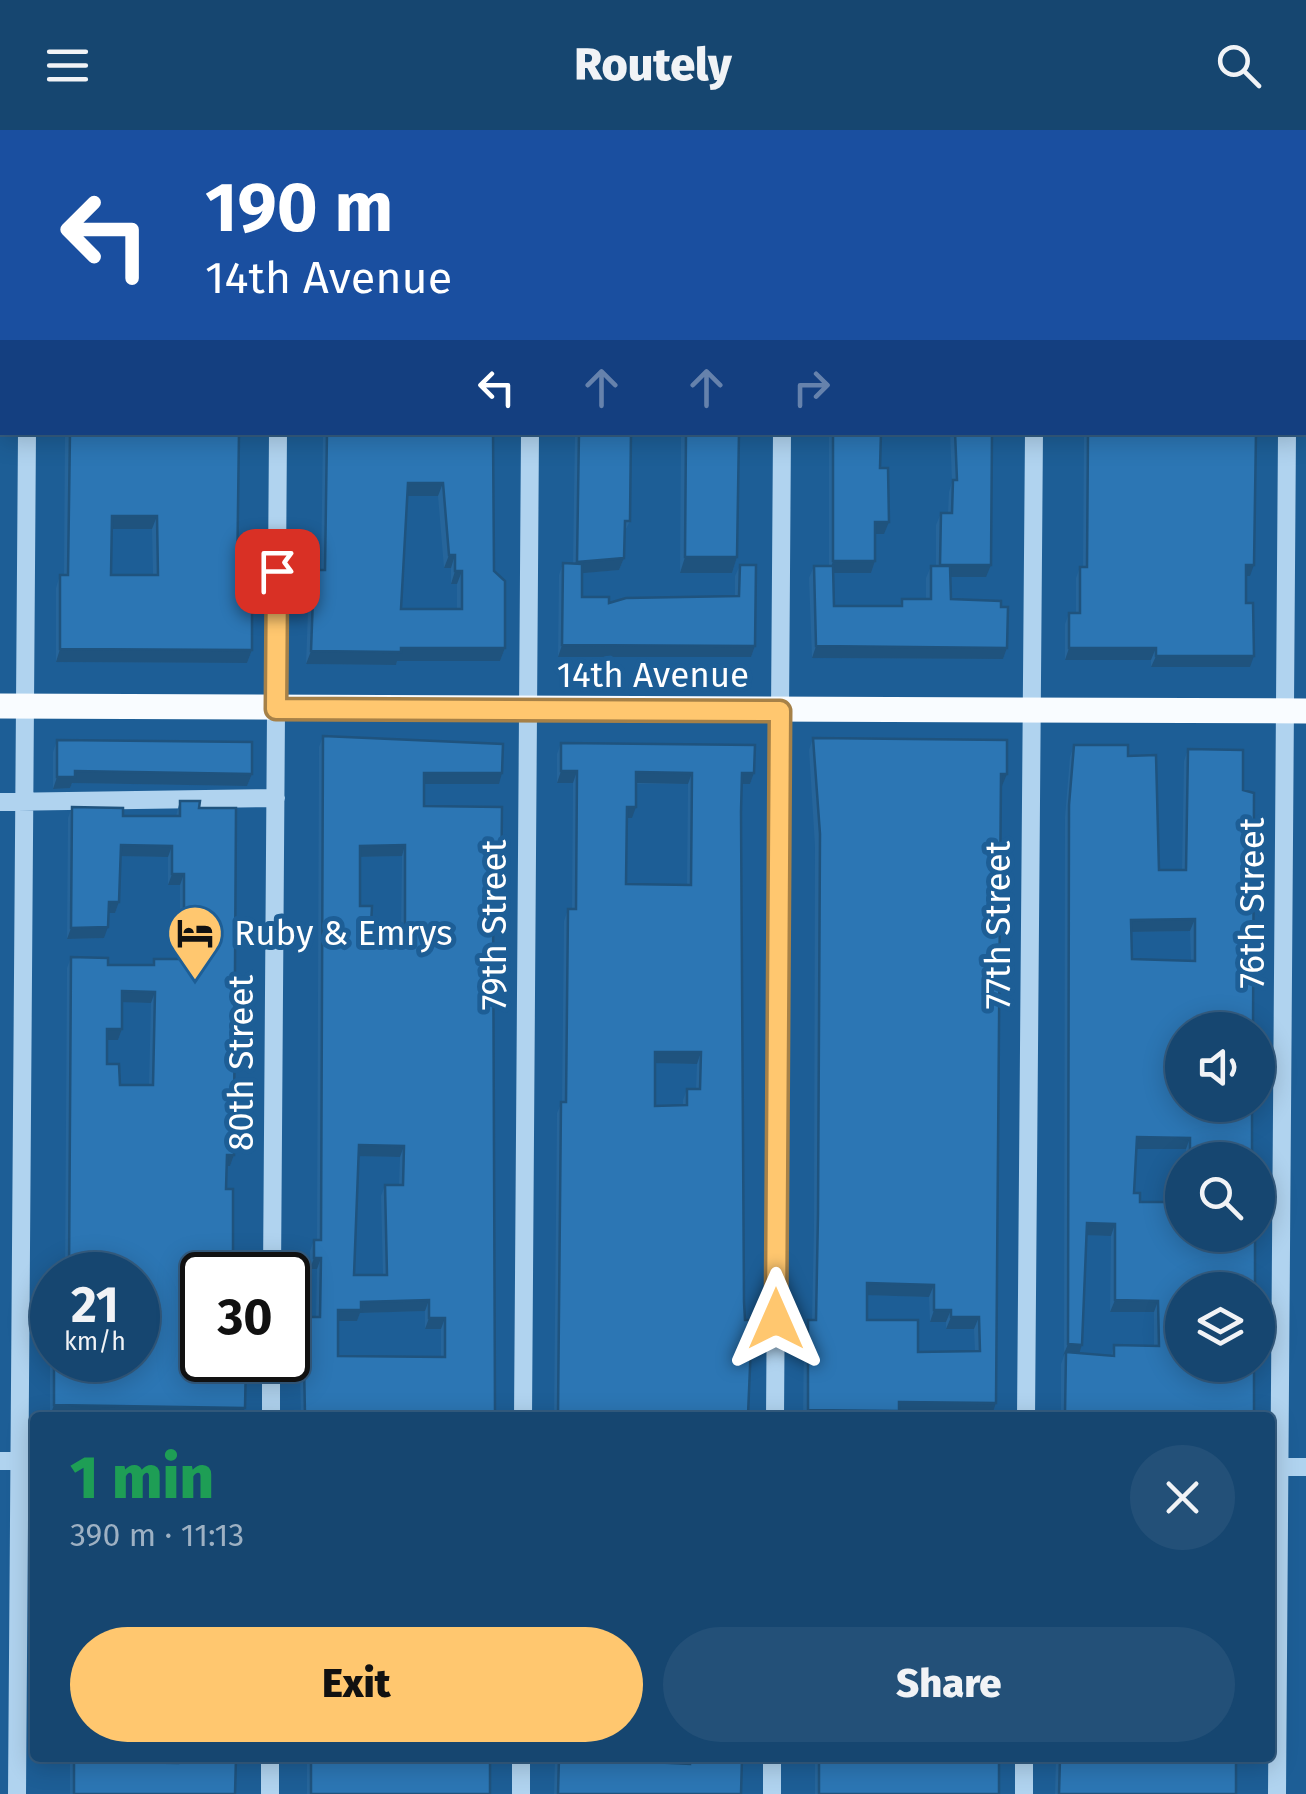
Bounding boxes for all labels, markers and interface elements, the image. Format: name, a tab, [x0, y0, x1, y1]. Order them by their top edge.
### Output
icon: menu	[40, 38, 95, 93]
text: Routely	[574, 38, 732, 92]
icon: search	[1211, 38, 1266, 93]
text: 190 m	[205, 166, 393, 250]
icon: left	[40, 170, 170, 300]
text: 14th Avenue	[205, 251, 452, 305]
icon: left	[469, 360, 524, 415]
icon: ahead	[574, 360, 629, 415]
icon: ahead	[679, 360, 734, 415]
icon: right	[784, 360, 839, 415]
pin	[235, 529, 320, 614]
icon: arrive	[250, 544, 305, 599]
street label: 14th Avenue	[557, 654, 749, 696]
street label: 76th Street	[1231, 817, 1273, 988]
street label: 79th Street	[473, 839, 515, 1010]
street label: 77th Street	[977, 840, 1019, 1009]
hotel icon: Ruby & Emrys	[165, 903, 225, 982]
place label: Ruby & Emrys	[234, 912, 453, 954]
street label: 80th Street	[220, 975, 262, 1151]
map controls	[1165, 1012, 1275, 1382]
button: sound	[1165, 1012, 1275, 1122]
button: search	[1165, 1142, 1275, 1252]
speed limit sign: 30	[180, 1252, 310, 1382]
position arrow	[724, 1267, 828, 1371]
button: layers	[1165, 1272, 1275, 1382]
text: 21	[71, 1275, 119, 1335]
text: km/h	[64, 1327, 126, 1357]
text: 1 min	[70, 1442, 214, 1514]
button: close	[1130, 1445, 1235, 1550]
text: 390 m · 11:13	[70, 1516, 244, 1554]
button: Exit	[70, 1627, 643, 1742]
button: Share	[663, 1627, 1235, 1742]

